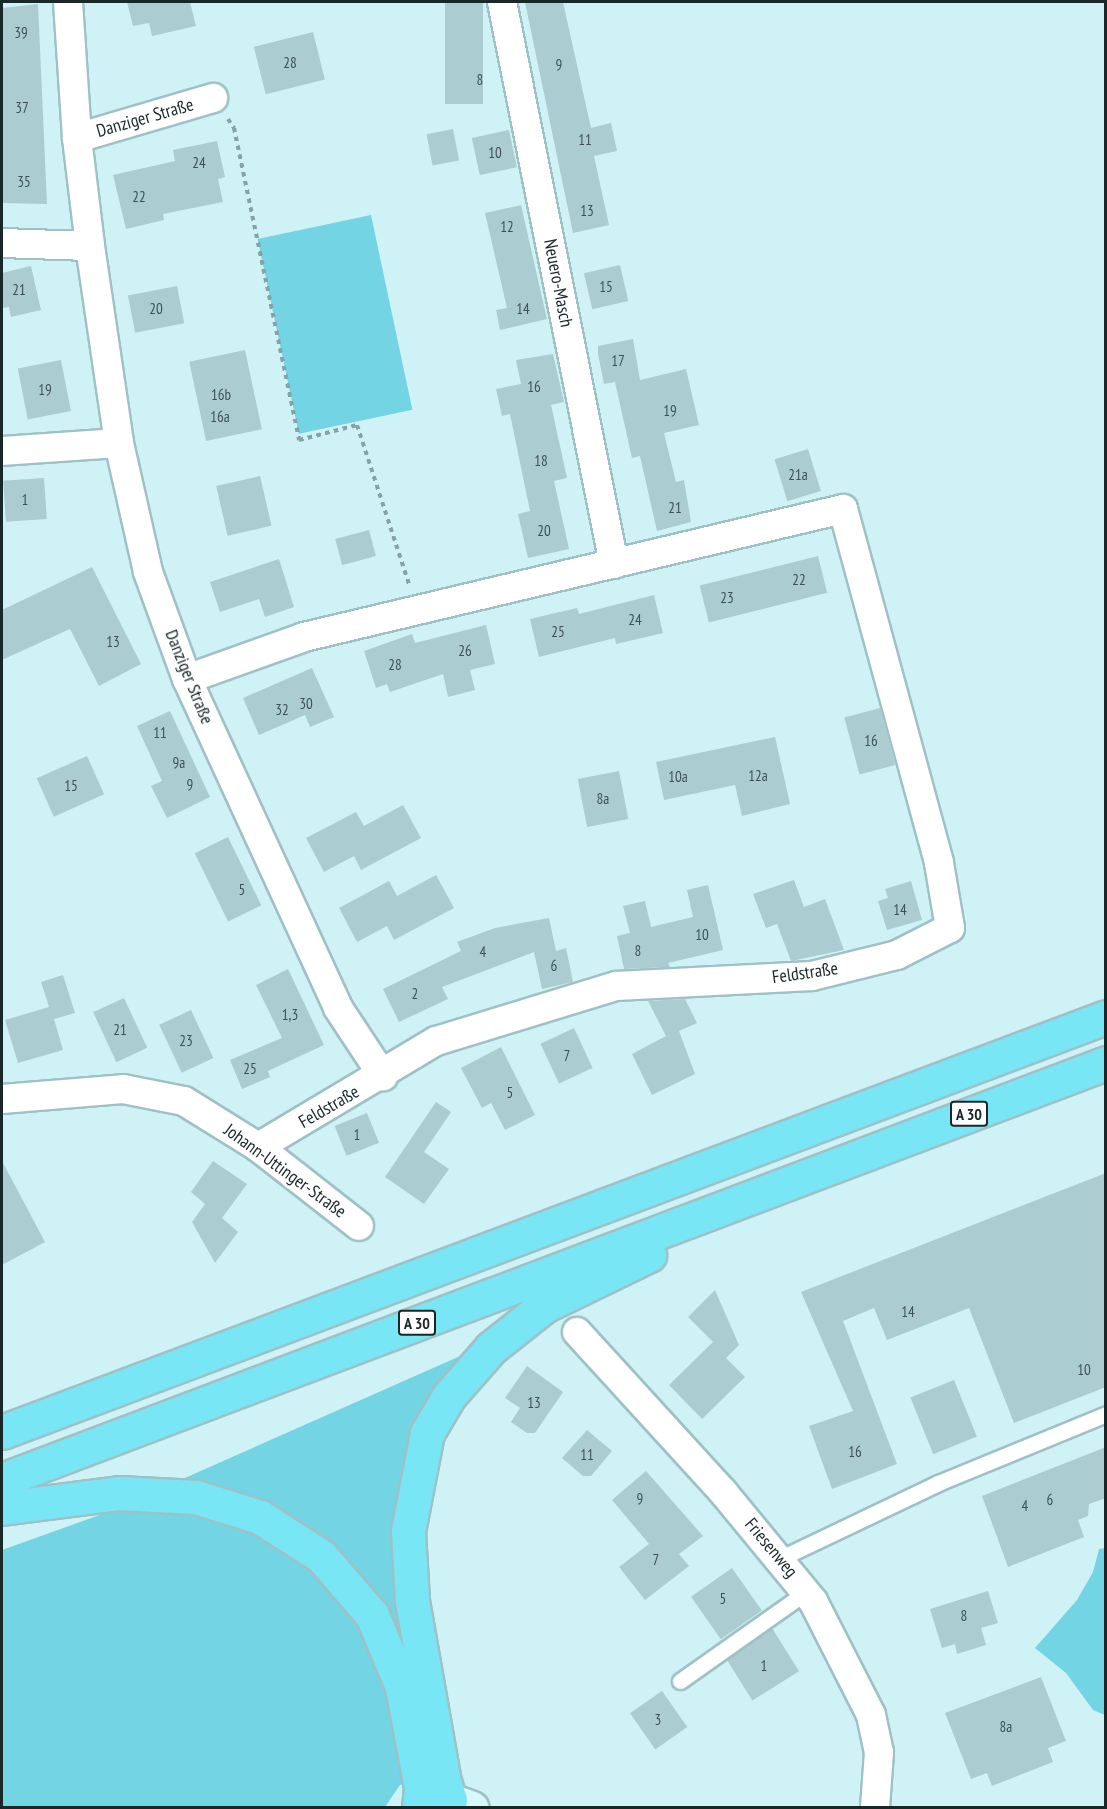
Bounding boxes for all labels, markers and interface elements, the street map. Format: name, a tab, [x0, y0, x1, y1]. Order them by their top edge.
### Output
house number: 39	[14, 24, 28, 42]
house number: 28	[283, 54, 297, 72]
house number: 9	[556, 56, 562, 74]
house number: 8	[477, 71, 483, 89]
street label: Danziger Straße	[94, 94, 196, 142]
house number: 37	[15, 99, 29, 117]
house number: 11	[578, 131, 592, 149]
house number: 10	[488, 144, 502, 162]
house number: 24	[192, 154, 206, 172]
house number: 35	[17, 173, 31, 191]
house number: 22	[132, 188, 146, 206]
house number: 13	[580, 202, 594, 220]
house number: 12	[500, 218, 514, 236]
street label: Neuero-Masch	[539, 237, 577, 329]
house number: 15	[599, 278, 613, 296]
house number: 21	[12, 281, 26, 299]
house number: 20	[149, 300, 163, 318]
house number: 14	[516, 300, 530, 318]
house number: 17	[611, 352, 625, 370]
house number: 16	[527, 378, 541, 396]
house number: 19	[38, 381, 52, 399]
house number: 16b	[211, 386, 231, 404]
house number: 19	[663, 402, 677, 420]
house number: 16a	[210, 408, 230, 426]
house number: 18	[534, 452, 548, 470]
house number: 21a	[788, 466, 808, 484]
house number: 1	[22, 491, 28, 509]
house number: 21	[668, 499, 682, 517]
house number: 20	[537, 522, 551, 540]
house number: 22	[792, 571, 806, 589]
house number: 23	[720, 589, 734, 607]
house number: 24	[628, 611, 642, 629]
house number: 25	[551, 623, 565, 641]
street label: Danziger Straße	[160, 627, 218, 727]
house number: 13	[106, 633, 120, 651]
house number: 26	[458, 642, 472, 660]
house number: 28	[388, 656, 402, 674]
house number: 30	[299, 695, 313, 713]
house number: 32	[275, 701, 289, 719]
house number: 11	[153, 724, 167, 742]
house number: 16	[864, 732, 878, 750]
house number: 9a	[173, 754, 185, 772]
house number: 12a	[748, 767, 768, 785]
house number: 10a	[668, 768, 688, 786]
house number: 9	[187, 776, 193, 794]
house number: 15	[64, 777, 78, 795]
house number: 8a	[597, 790, 609, 808]
house number: 5	[239, 881, 245, 899]
house number: 14	[893, 901, 907, 919]
house number: 10	[695, 926, 709, 944]
house number: 8	[635, 942, 641, 960]
house number: 4	[480, 943, 486, 961]
house number: 6	[551, 957, 557, 975]
street label: Feldstraße	[771, 958, 839, 988]
house number: 2	[412, 985, 418, 1003]
house number: 1,3	[282, 1006, 298, 1024]
house number: 21	[113, 1021, 127, 1039]
house number: 23	[179, 1032, 193, 1050]
house number: 7	[564, 1047, 570, 1065]
house number: 25	[243, 1060, 257, 1078]
street label: Feldstraße	[295, 1081, 363, 1133]
house number: 5	[507, 1084, 513, 1102]
road number: A 30	[950, 1101, 988, 1127]
street label: Johann-Uttinger-Straße	[220, 1119, 350, 1223]
house number: 1	[354, 1126, 360, 1144]
house number: 14	[901, 1303, 915, 1321]
road number: A 30	[398, 1310, 436, 1336]
house number: 10	[1077, 1361, 1091, 1379]
house number: 13	[527, 1394, 541, 1412]
house number: 16	[848, 1443, 862, 1461]
house number: 11	[580, 1446, 594, 1464]
house number: 9	[637, 1490, 643, 1508]
house number: 6	[1047, 1491, 1053, 1509]
house number: 4	[1022, 1497, 1028, 1515]
street label: Friesenweg	[740, 1514, 802, 1582]
house number: 7	[653, 1551, 659, 1569]
house number: 5	[720, 1590, 726, 1608]
house number: 8	[961, 1607, 967, 1625]
house number: 1	[761, 1657, 767, 1675]
house number: 3	[655, 1711, 661, 1729]
house number: 8a	[1000, 1718, 1012, 1736]

